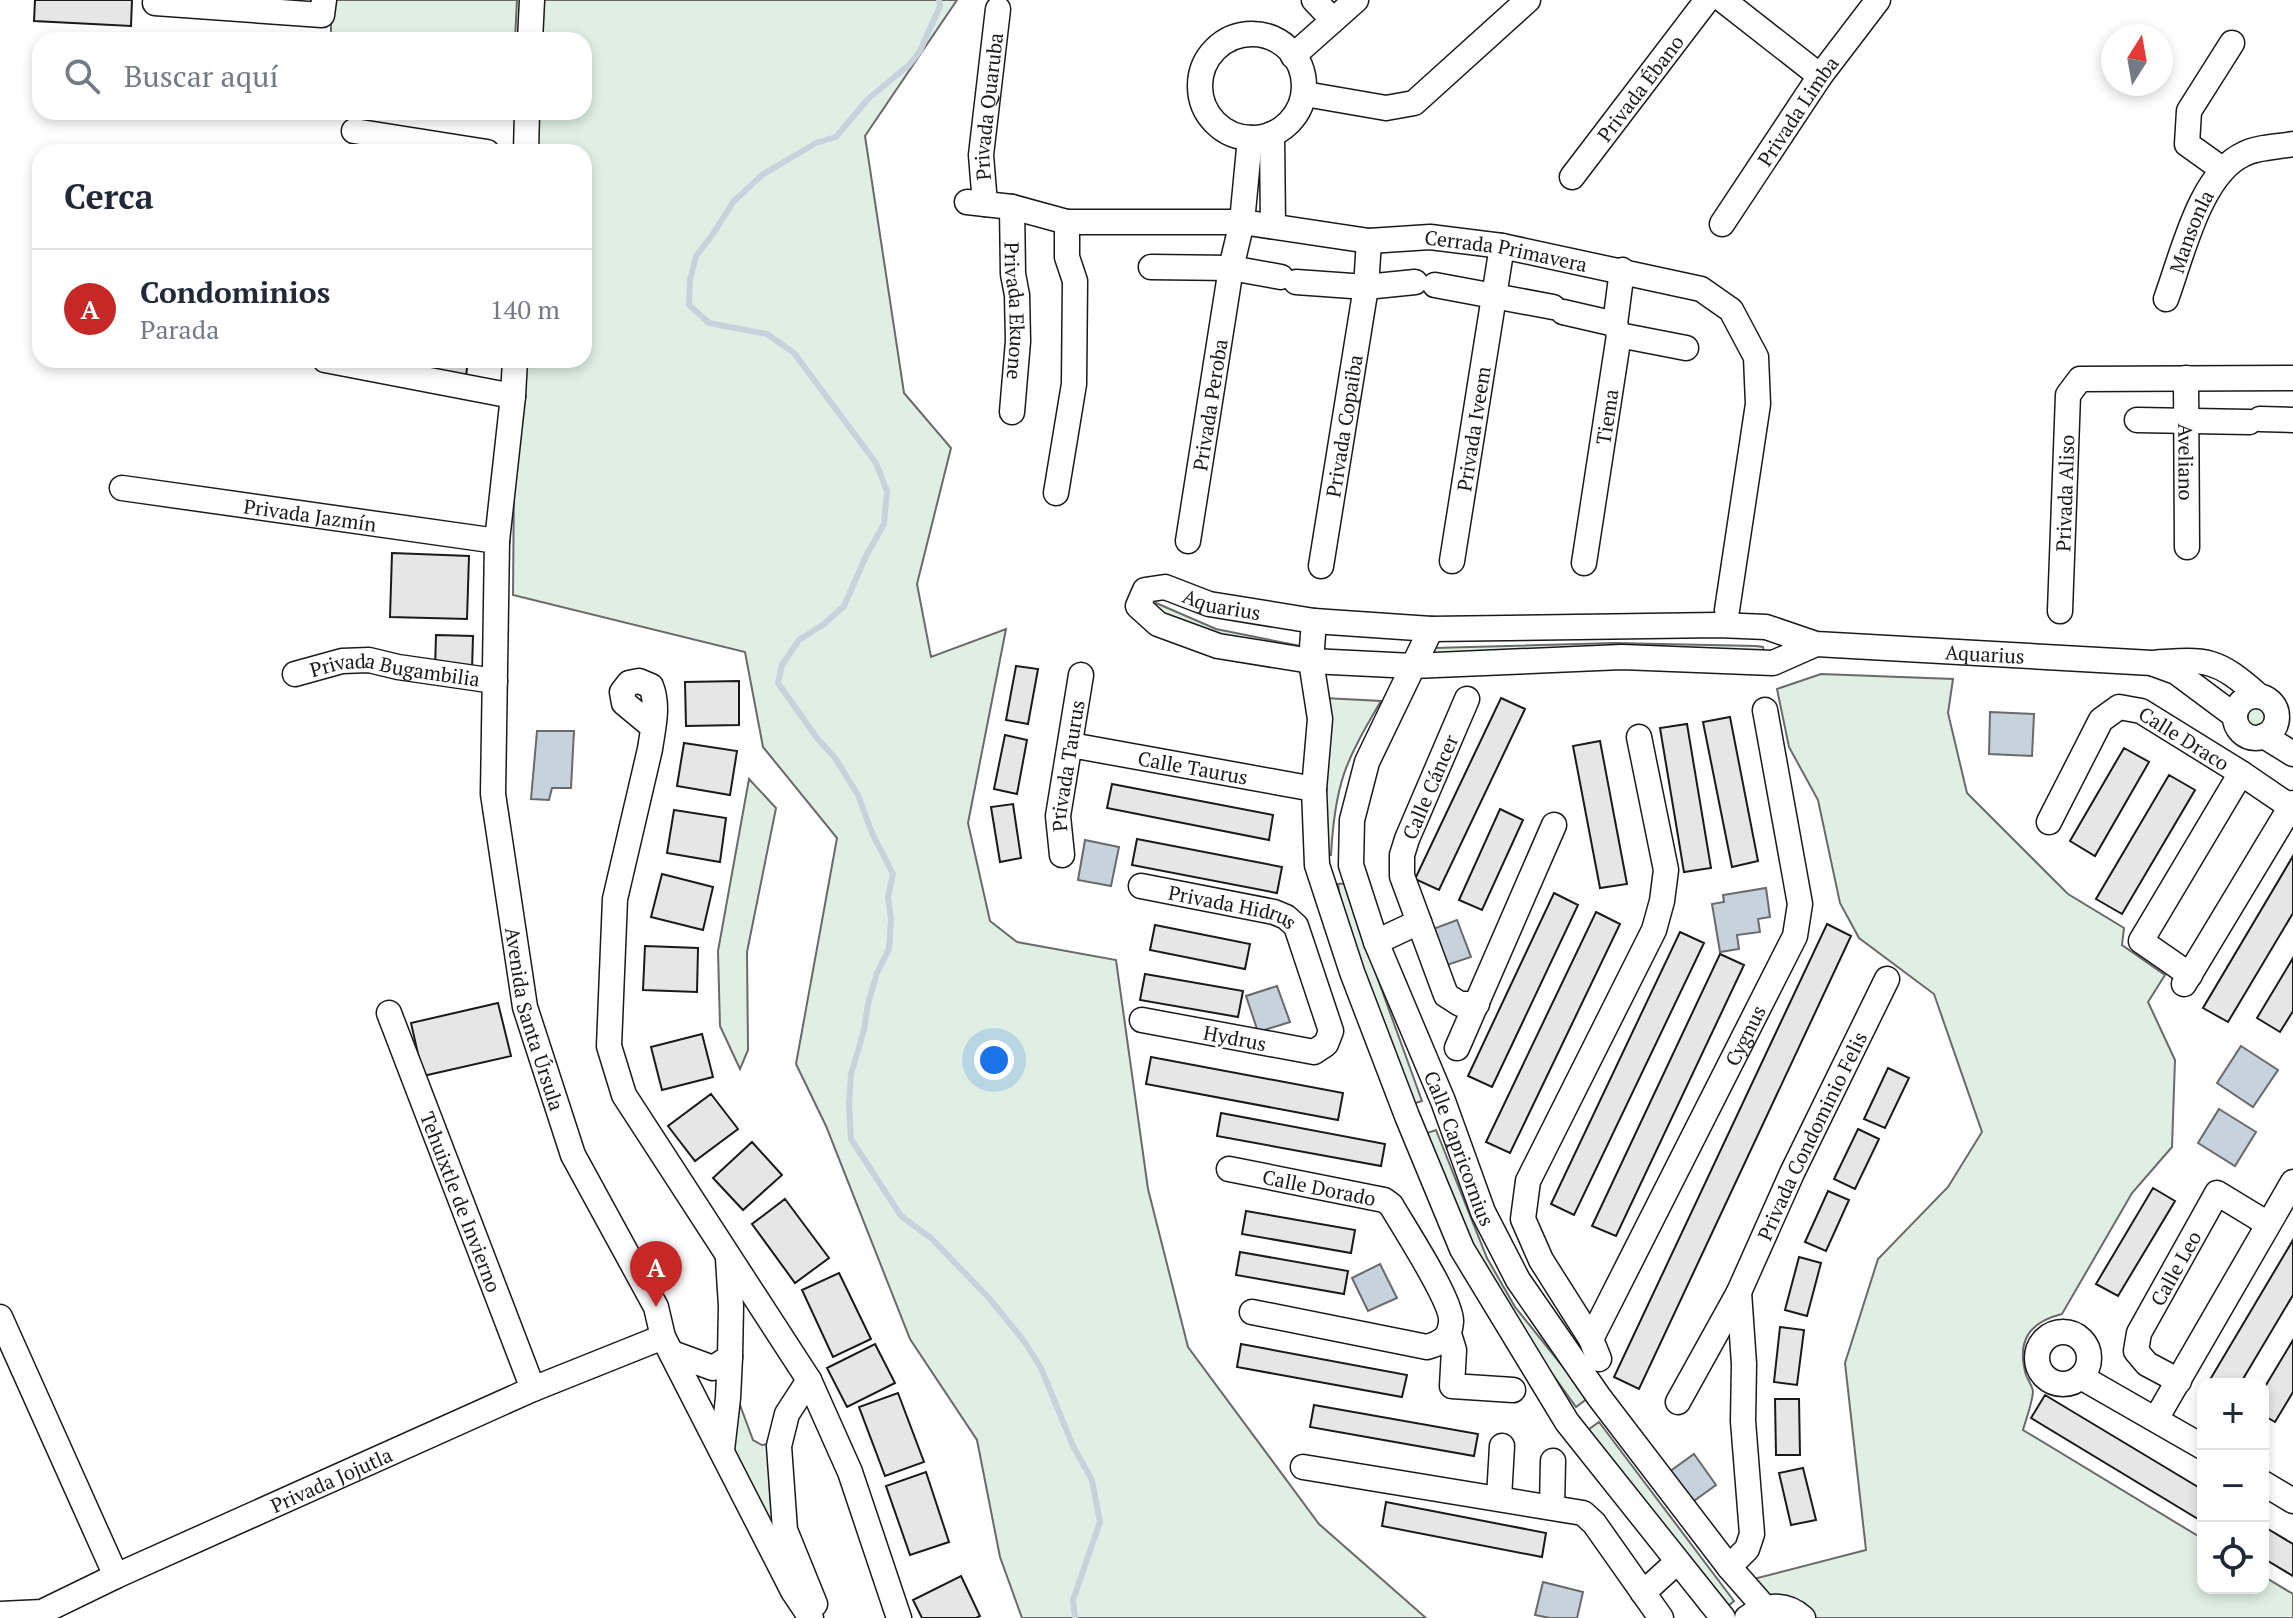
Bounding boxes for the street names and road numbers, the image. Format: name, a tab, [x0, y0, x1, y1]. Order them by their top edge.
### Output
street label: Privada Ébano	[1591, 29, 1689, 147]
street label: Privada Quaruba	[967, 31, 1009, 181]
street label: Privada Limba	[1751, 50, 1844, 171]
street label: Mansonla	[2162, 185, 2219, 276]
street label: Cerrada Primavera	[1423, 223, 1590, 278]
street label: Privada Ekuone	[999, 242, 1032, 381]
street label: Privada Peroba	[1186, 337, 1233, 473]
street label: Privada Copaiba	[1319, 353, 1368, 499]
street label: Privada Iveem	[1450, 364, 1496, 493]
street label: Tiema	[1589, 387, 1624, 446]
street label: Aveliano	[2173, 423, 2200, 501]
street label: Privada Aliso	[2049, 434, 2080, 552]
street label: Privada Jazmín	[242, 492, 378, 537]
street label: Aquarius	[1179, 582, 1263, 626]
street label: Aquarius	[1944, 638, 2025, 669]
street label: Privada Bugambilia	[306, 646, 482, 692]
street label: Privada Taurus	[1044, 698, 1090, 833]
street label: Calle Draco	[2134, 699, 2235, 776]
street label: Calle Cáncer	[1396, 730, 1464, 844]
street label: Calle Taurus	[1136, 744, 1250, 790]
street label: Privada Hidrus	[1166, 878, 1303, 935]
street label: Avenida Santa Úrsula	[500, 925, 571, 1114]
street label: Cygnus	[1718, 1000, 1771, 1070]
street label: Hydrus	[1201, 1019, 1269, 1057]
street label: Privada Condominio Felis	[1750, 1027, 1873, 1244]
street label: Calle Capricornius	[1418, 1066, 1501, 1231]
street label: Tehuixtle de Invierno	[414, 1108, 508, 1296]
street label: Calle Dorado	[1260, 1163, 1378, 1212]
street label: Calle Leo	[2143, 1225, 2207, 1310]
street label: Privada Jojutla	[266, 1441, 396, 1519]

